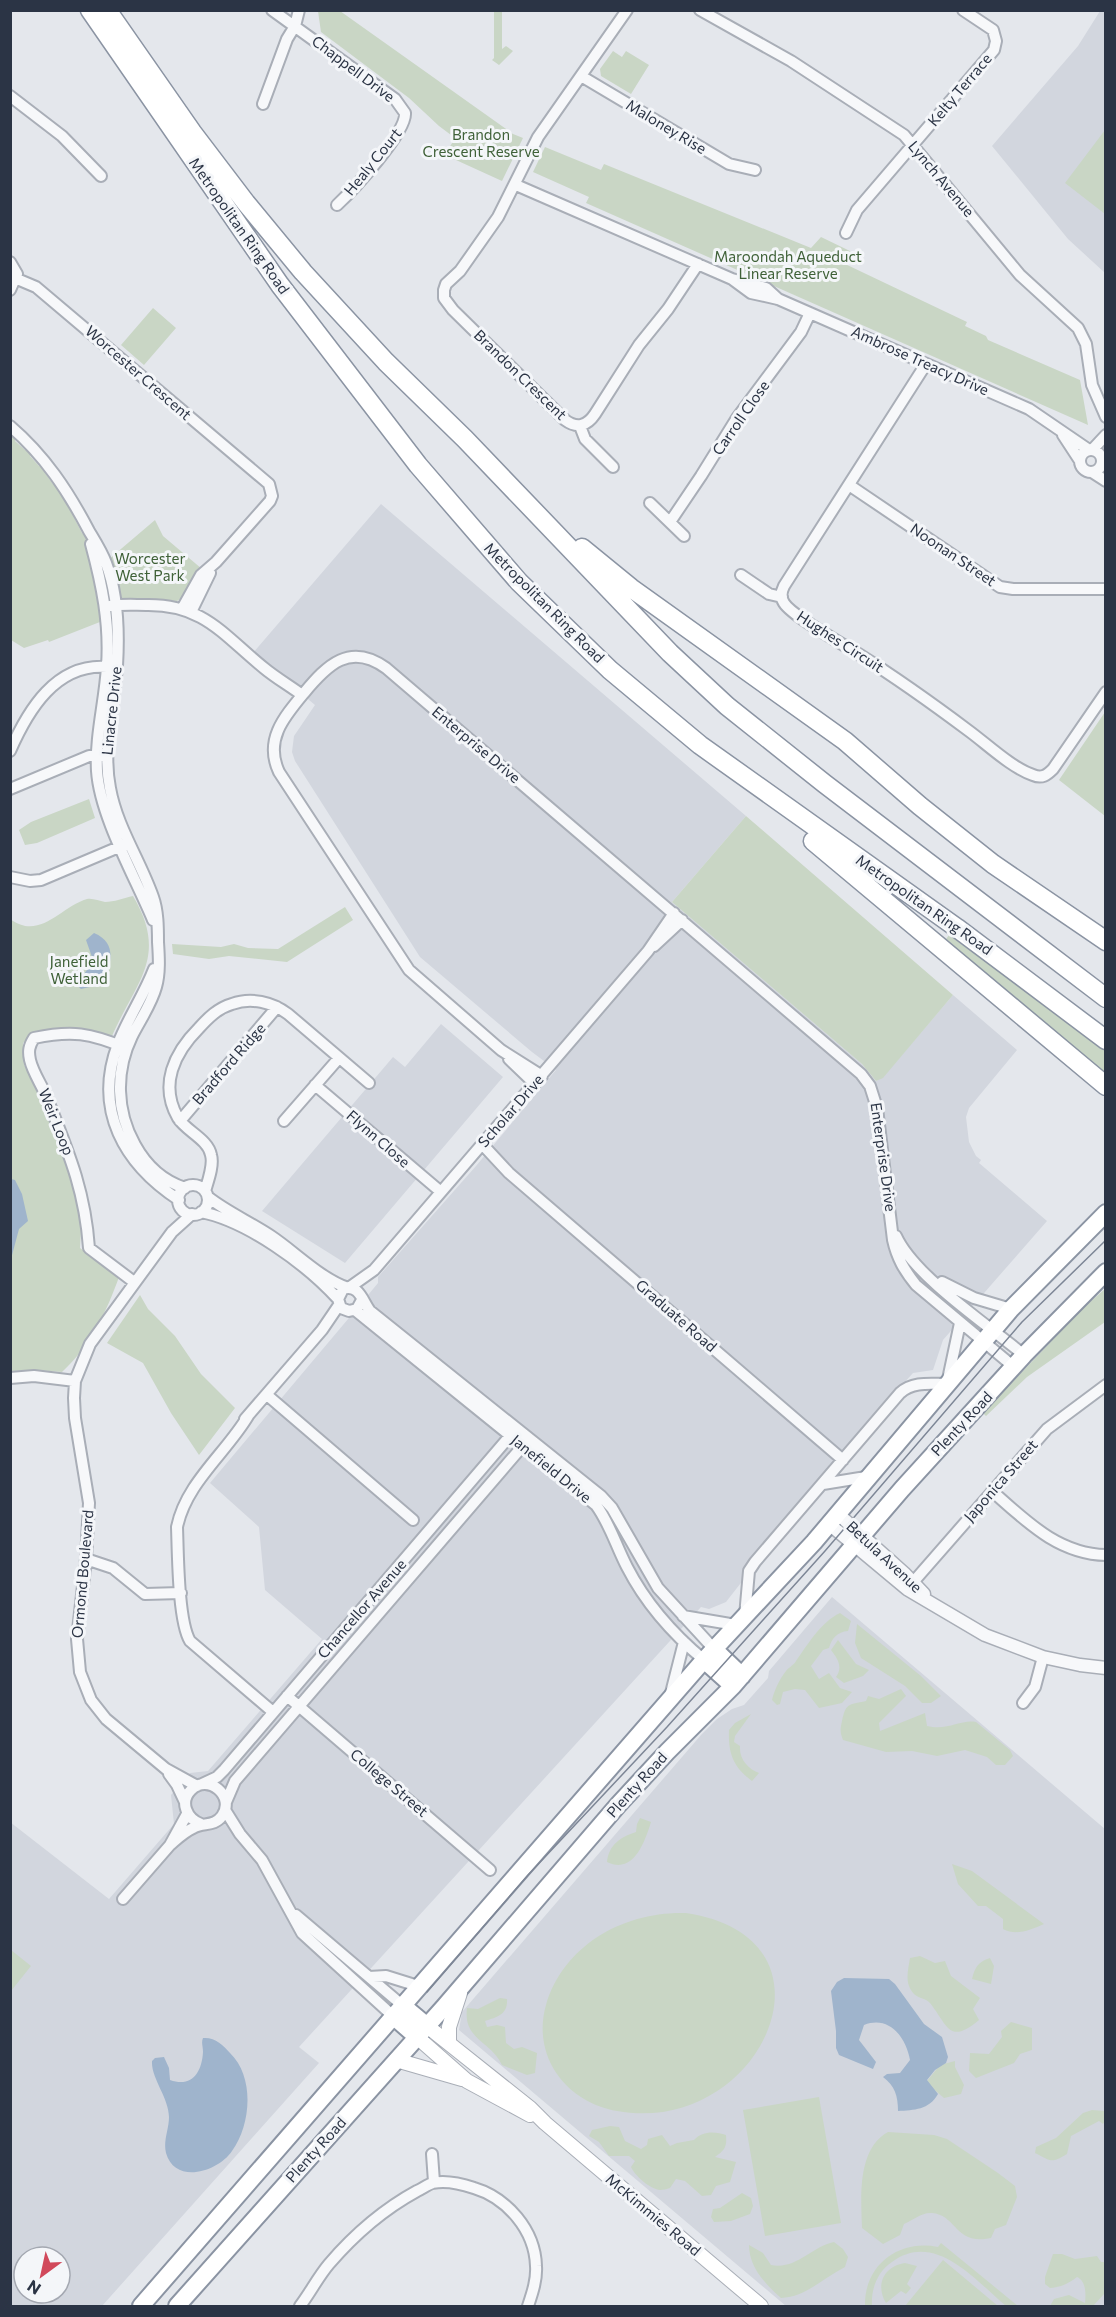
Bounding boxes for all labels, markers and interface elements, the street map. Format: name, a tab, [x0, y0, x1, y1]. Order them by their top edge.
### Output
street label: Chappell Drive	[309, 31, 399, 105]
street label: Kelty Terrace	[924, 49, 995, 129]
street label: Maloney Rise	[623, 95, 710, 157]
street label: Healy Court	[340, 124, 405, 199]
park label: Brandon Crescent Reserve	[422, 125, 540, 160]
street label: Lynch Avenue	[905, 137, 979, 220]
street label: Metropolitan Ring Road	[186, 154, 294, 297]
park label: Maroondah Aqueduct Linear Reserve	[714, 247, 862, 282]
street label: Worcester Crescent	[82, 321, 195, 423]
street label: Ambrose Treacy Drive	[849, 322, 992, 399]
street label: Brandon Crescent	[471, 325, 571, 423]
street label: Carroll Close	[708, 377, 773, 458]
street label: Noonan Street	[907, 519, 1000, 589]
street label: Metropolitan Ring Road	[481, 538, 609, 666]
park label: Worcester West Park	[114, 549, 186, 584]
street label: Hughes Circuit	[794, 606, 887, 676]
street label: Linacre Drive	[97, 666, 125, 756]
street label: Enterprise Drive	[429, 702, 525, 787]
street label: Metropolitan Ring Road	[853, 850, 996, 958]
park label: Janefield Wetland	[50, 952, 108, 987]
street label: Bradford Ridge	[188, 1019, 269, 1108]
street label: Scholar Drive	[474, 1070, 547, 1150]
street label: Weir Loop	[35, 1086, 78, 1158]
street label: Enterprise Drive	[867, 1101, 901, 1213]
street label: Flynn Close	[343, 1106, 414, 1171]
street label: Graduate Road	[632, 1275, 721, 1355]
street label: Plenty Road	[927, 1387, 996, 1459]
street label: Janefield Drive	[508, 1430, 595, 1506]
street label: Japonica Street	[960, 1436, 1041, 1525]
street label: Ormond Boulevard	[67, 1509, 97, 1639]
street label: Betula Avenue	[843, 1517, 926, 1596]
street label: Chancellor Avenue	[313, 1555, 409, 1662]
street label: College Street	[347, 1745, 432, 1820]
street label: Plenty Road	[602, 1748, 670, 1821]
street label: Plenty Road	[281, 2113, 349, 2186]
street label: McKimmies Road	[603, 2169, 705, 2259]
north arrow	[12, 2245, 72, 2305]
text: N	[23, 2277, 44, 2299]

